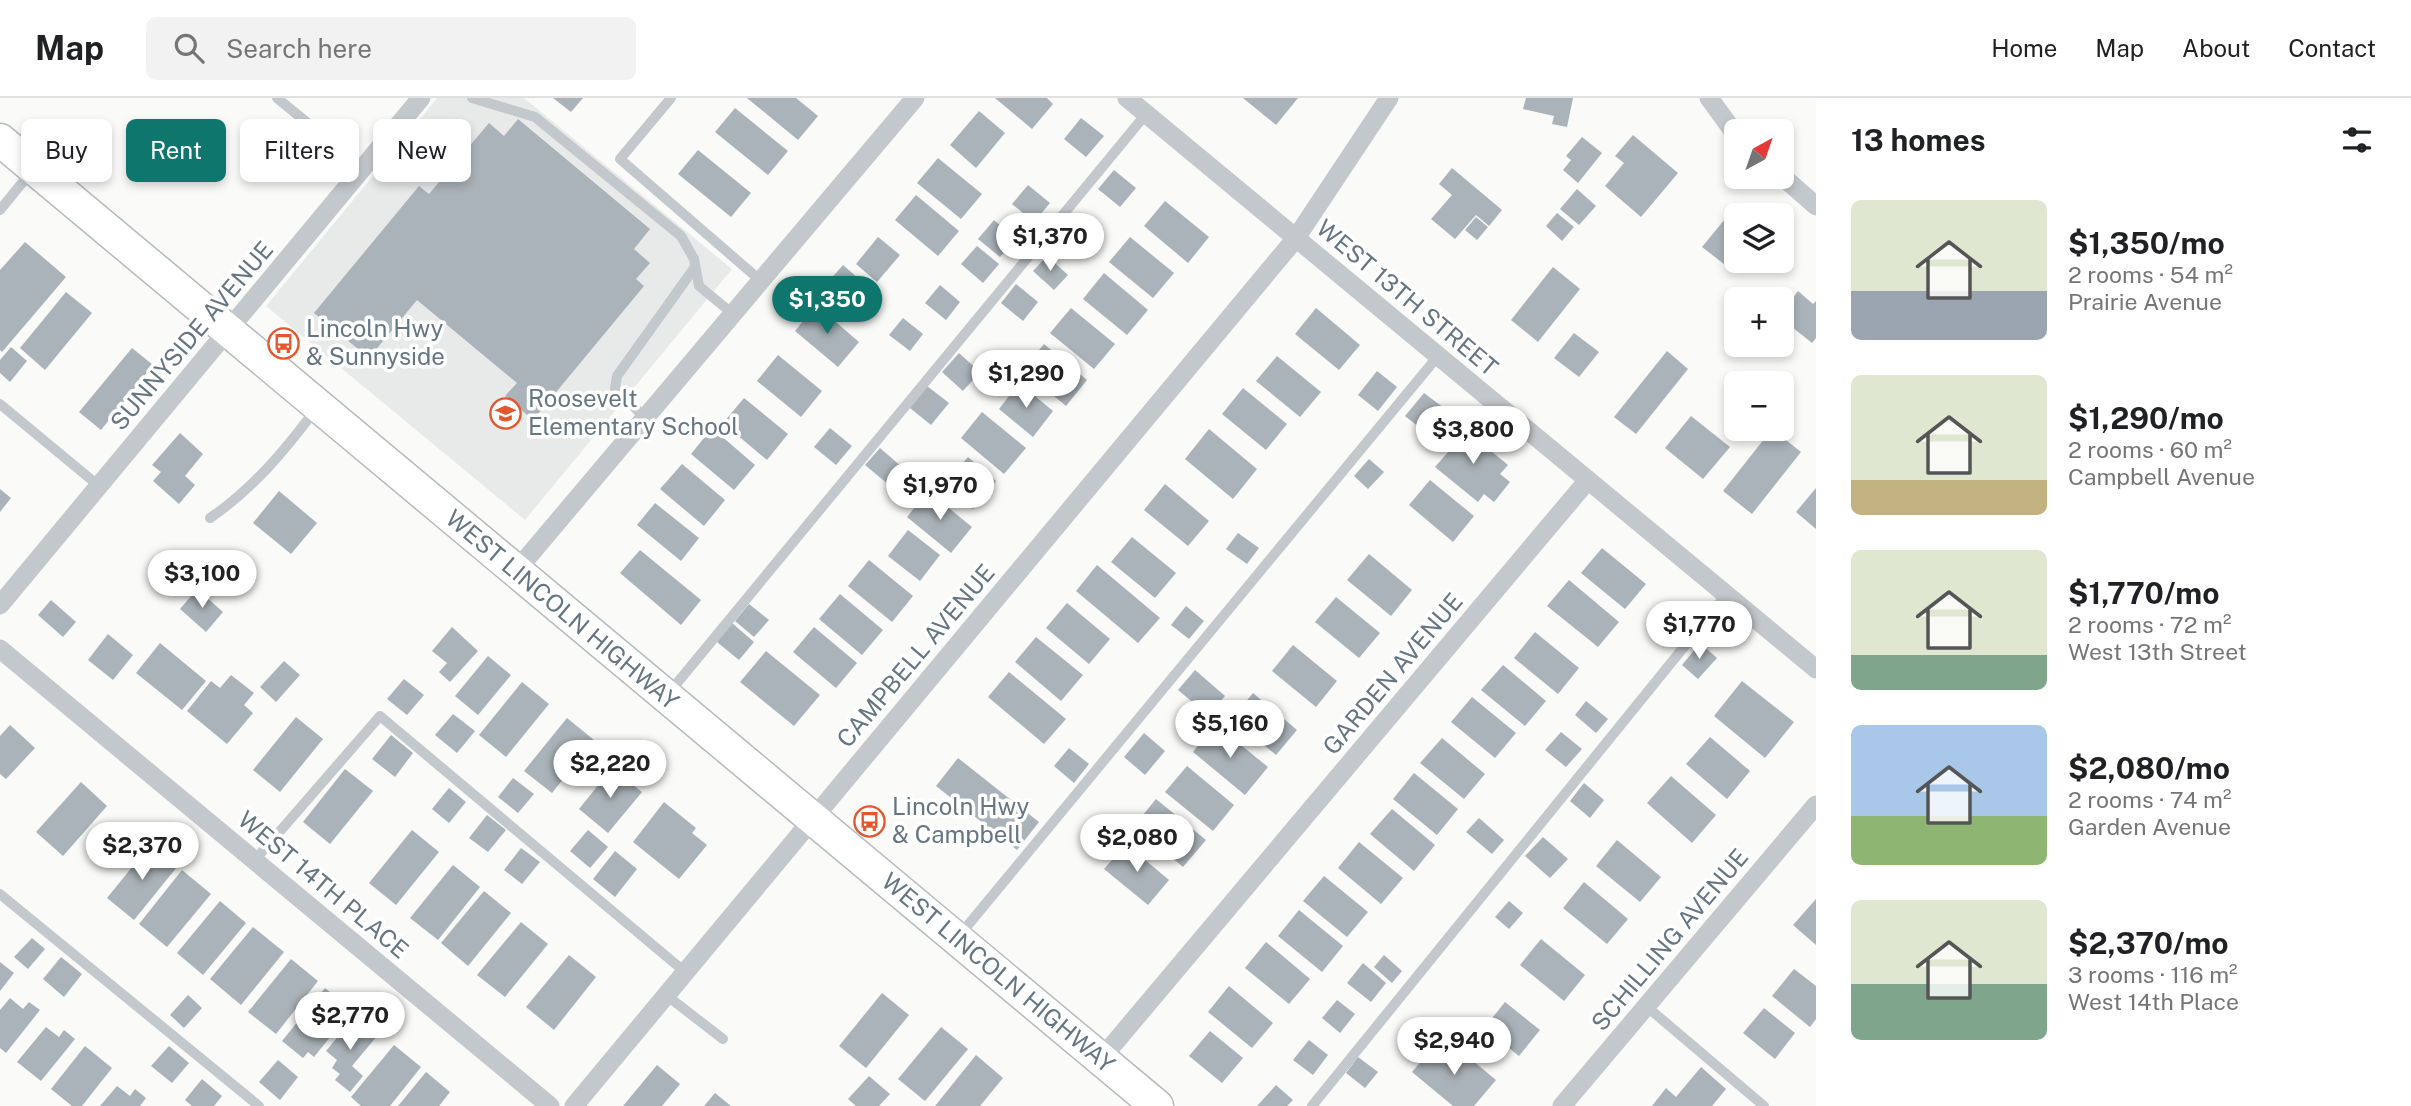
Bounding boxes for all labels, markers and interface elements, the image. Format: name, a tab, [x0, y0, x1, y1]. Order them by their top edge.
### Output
search box	[146, 17, 636, 80]
text: Map	[35, 29, 104, 67]
icon: search	[170, 29, 208, 67]
text: Search here	[226, 33, 372, 64]
text: Home	[1991, 34, 2057, 62]
text: Map	[2095, 34, 2144, 62]
text: About	[2182, 34, 2250, 62]
text: Contact	[2288, 34, 2376, 62]
chip: Buy	[21, 119, 112, 182]
chip: Rent	[126, 119, 226, 182]
chip: Filters	[240, 119, 359, 182]
chip: New	[373, 119, 471, 182]
north arrow	[1724, 119, 1794, 189]
map controls	[1724, 119, 1794, 441]
icon: filters	[2338, 121, 2376, 159]
text: 13 homes	[1851, 122, 1986, 158]
button: layers	[1724, 203, 1794, 273]
street label: WEST 13TH STREET	[1311, 213, 1504, 381]
pin: $1,370	[993, 214, 1107, 273]
text: $1,370	[1012, 222, 1088, 249]
text: $1,350/mo	[2068, 225, 2225, 261]
icon: home	[1907, 228, 1991, 312]
street label: SUNNYSIDE AVENUE	[104, 235, 278, 436]
text: 2 rooms · 54 m²	[2068, 261, 2233, 288]
pin: $1,350	[770, 276, 884, 336]
text: $1,350	[788, 285, 866, 312]
button: +	[1724, 287, 1794, 357]
text: Prairie Avenue	[2068, 288, 2222, 315]
place label: Lincoln Hwy & Sunnyside	[306, 314, 445, 370]
bus stop icon: Lincoln Hwy & Sunnyside	[266, 326, 300, 360]
pin: $1,290	[969, 350, 1083, 410]
text: $1,290	[988, 359, 1064, 386]
button: −	[1724, 371, 1794, 441]
place label: Roosevelt Elementary School	[528, 384, 739, 440]
school or university icon: Roosevelt Elementary School	[488, 396, 522, 430]
text: $1,290/mo	[2068, 400, 2224, 436]
icon: home	[1907, 403, 1991, 487]
pin: $3,800	[1416, 406, 1530, 466]
text: $3,800	[1432, 415, 1514, 442]
text: 2 rooms · 60 m²	[2068, 436, 2232, 463]
pin: $1,970	[883, 462, 997, 522]
text: Campbell Avenue	[2068, 463, 2255, 490]
text: $1,970	[902, 471, 978, 498]
street label: WEST LINCOLN HIGHWAY	[440, 504, 685, 715]
pin: $3,100	[145, 550, 259, 610]
street label: CAMPBELL AVENUE	[831, 558, 1000, 752]
text: $3,100	[164, 559, 240, 586]
text: $1,770/mo	[2068, 575, 2219, 611]
icon: home	[1907, 578, 1991, 662]
street label: GARDEN AVENUE	[1317, 587, 1468, 760]
pin: $1,770	[1642, 602, 1756, 661]
text: $1,770	[1662, 610, 1736, 637]
text: 2 rooms · 72 m²	[2068, 611, 2231, 638]
text: West 13th Street	[2068, 638, 2247, 665]
pin: $5,160	[1173, 700, 1287, 760]
text: $5,160	[1191, 709, 1269, 736]
pin: $2,220	[553, 740, 667, 800]
text: $2,220	[569, 749, 651, 776]
text: $2,080/mo	[2068, 750, 2230, 786]
icon: home	[1907, 753, 1991, 837]
text: 2 rooms · 74 m²	[2068, 786, 2231, 813]
place label: Lincoln Hwy & Campbell	[892, 792, 1030, 848]
bus stop icon: Lincoln Hwy & Campbell	[852, 804, 886, 838]
street label: WEST 14TH PLACE	[233, 805, 414, 964]
text: Garden Avenue	[2068, 813, 2231, 840]
pin: $2,080	[1080, 814, 1194, 874]
pin: $2,370	[85, 822, 199, 882]
text: $2,080	[1096, 823, 1178, 850]
text: $2,370	[102, 831, 182, 858]
street label: SCHILLING AVENUE	[1585, 843, 1753, 1036]
street label: WEST LINCOLN HIGHWAY	[876, 867, 1121, 1078]
text: $2,370/mo	[2068, 925, 2229, 961]
icon: home	[1907, 928, 1991, 1012]
text: 3 rooms · 116 m²	[2068, 961, 2238, 988]
text: West 14th Place	[2068, 988, 2239, 1015]
pin: $2,770	[293, 992, 407, 1052]
text: $2,770	[311, 1001, 389, 1028]
pin: $2,940	[1397, 1018, 1511, 1077]
text: $2,940	[1413, 1026, 1495, 1053]

